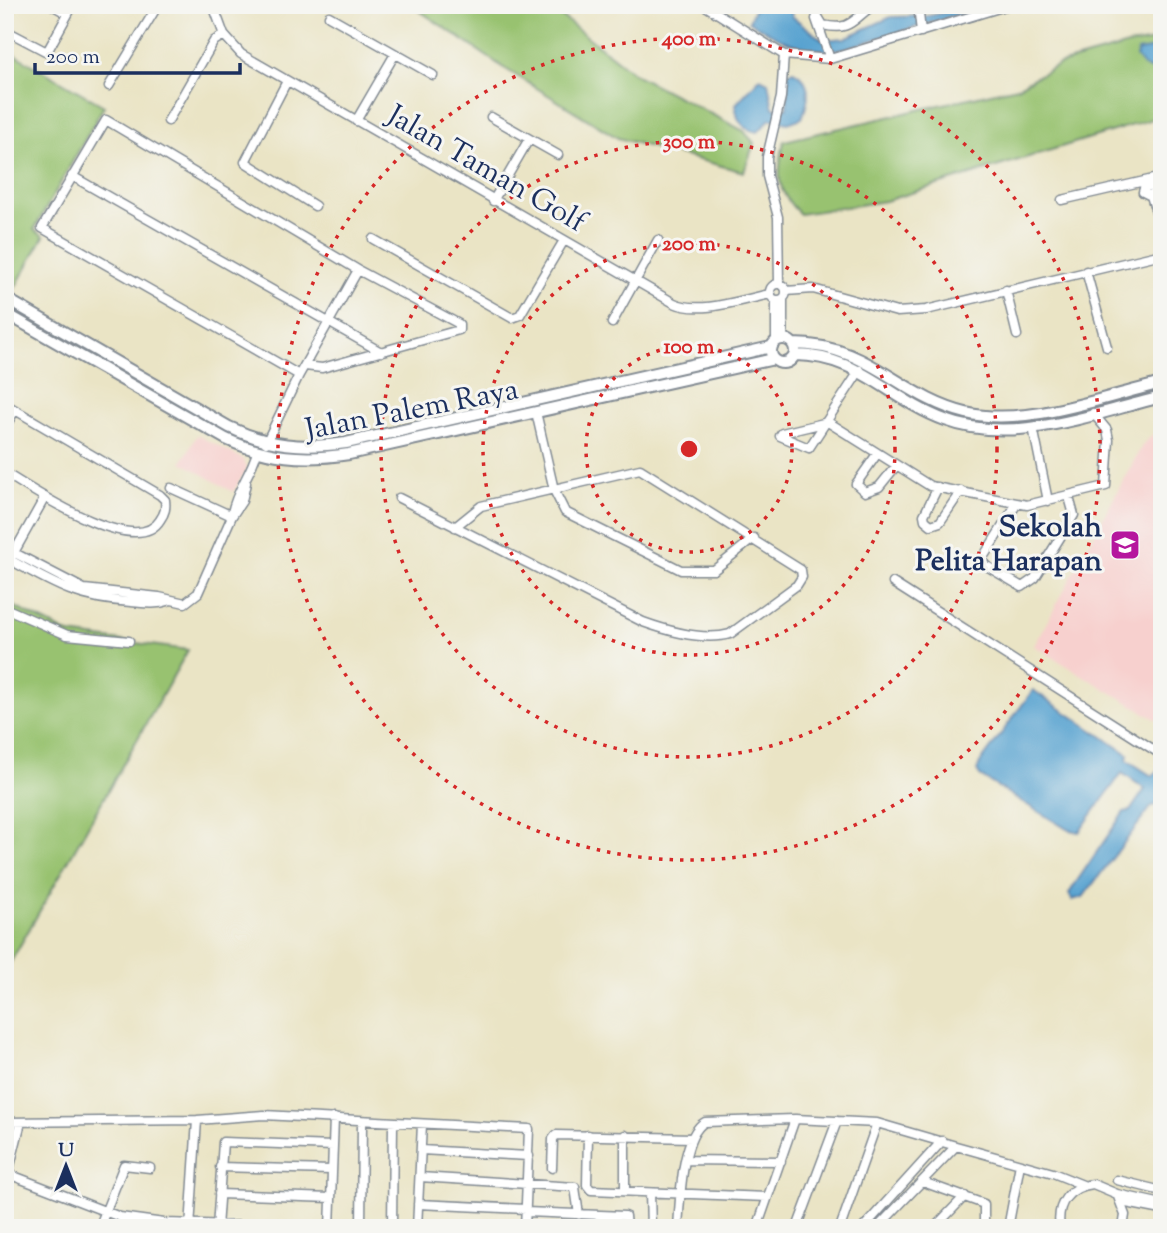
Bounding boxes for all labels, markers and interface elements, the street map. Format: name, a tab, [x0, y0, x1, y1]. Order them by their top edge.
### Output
text: 400 m	[661, 25, 717, 55]
scale bar	[35, 32, 240, 76]
text: 200 m	[46, 43, 100, 73]
street label: Jalan Taman Golf	[377, 95, 595, 245]
text: 300 m	[663, 128, 716, 158]
text: 200 m	[662, 230, 717, 260]
text: 100 m	[664, 333, 715, 363]
street label: Jalan Palem Raya	[300, 369, 522, 453]
centre of rings	[677, 437, 701, 461]
place label: Sekolah Pelita Harapan	[915, 507, 1102, 584]
school or university icon: Sekolah Pelita Harapan	[1108, 528, 1142, 562]
north arrow	[32, 1132, 102, 1202]
text: U	[58, 1138, 74, 1165]

